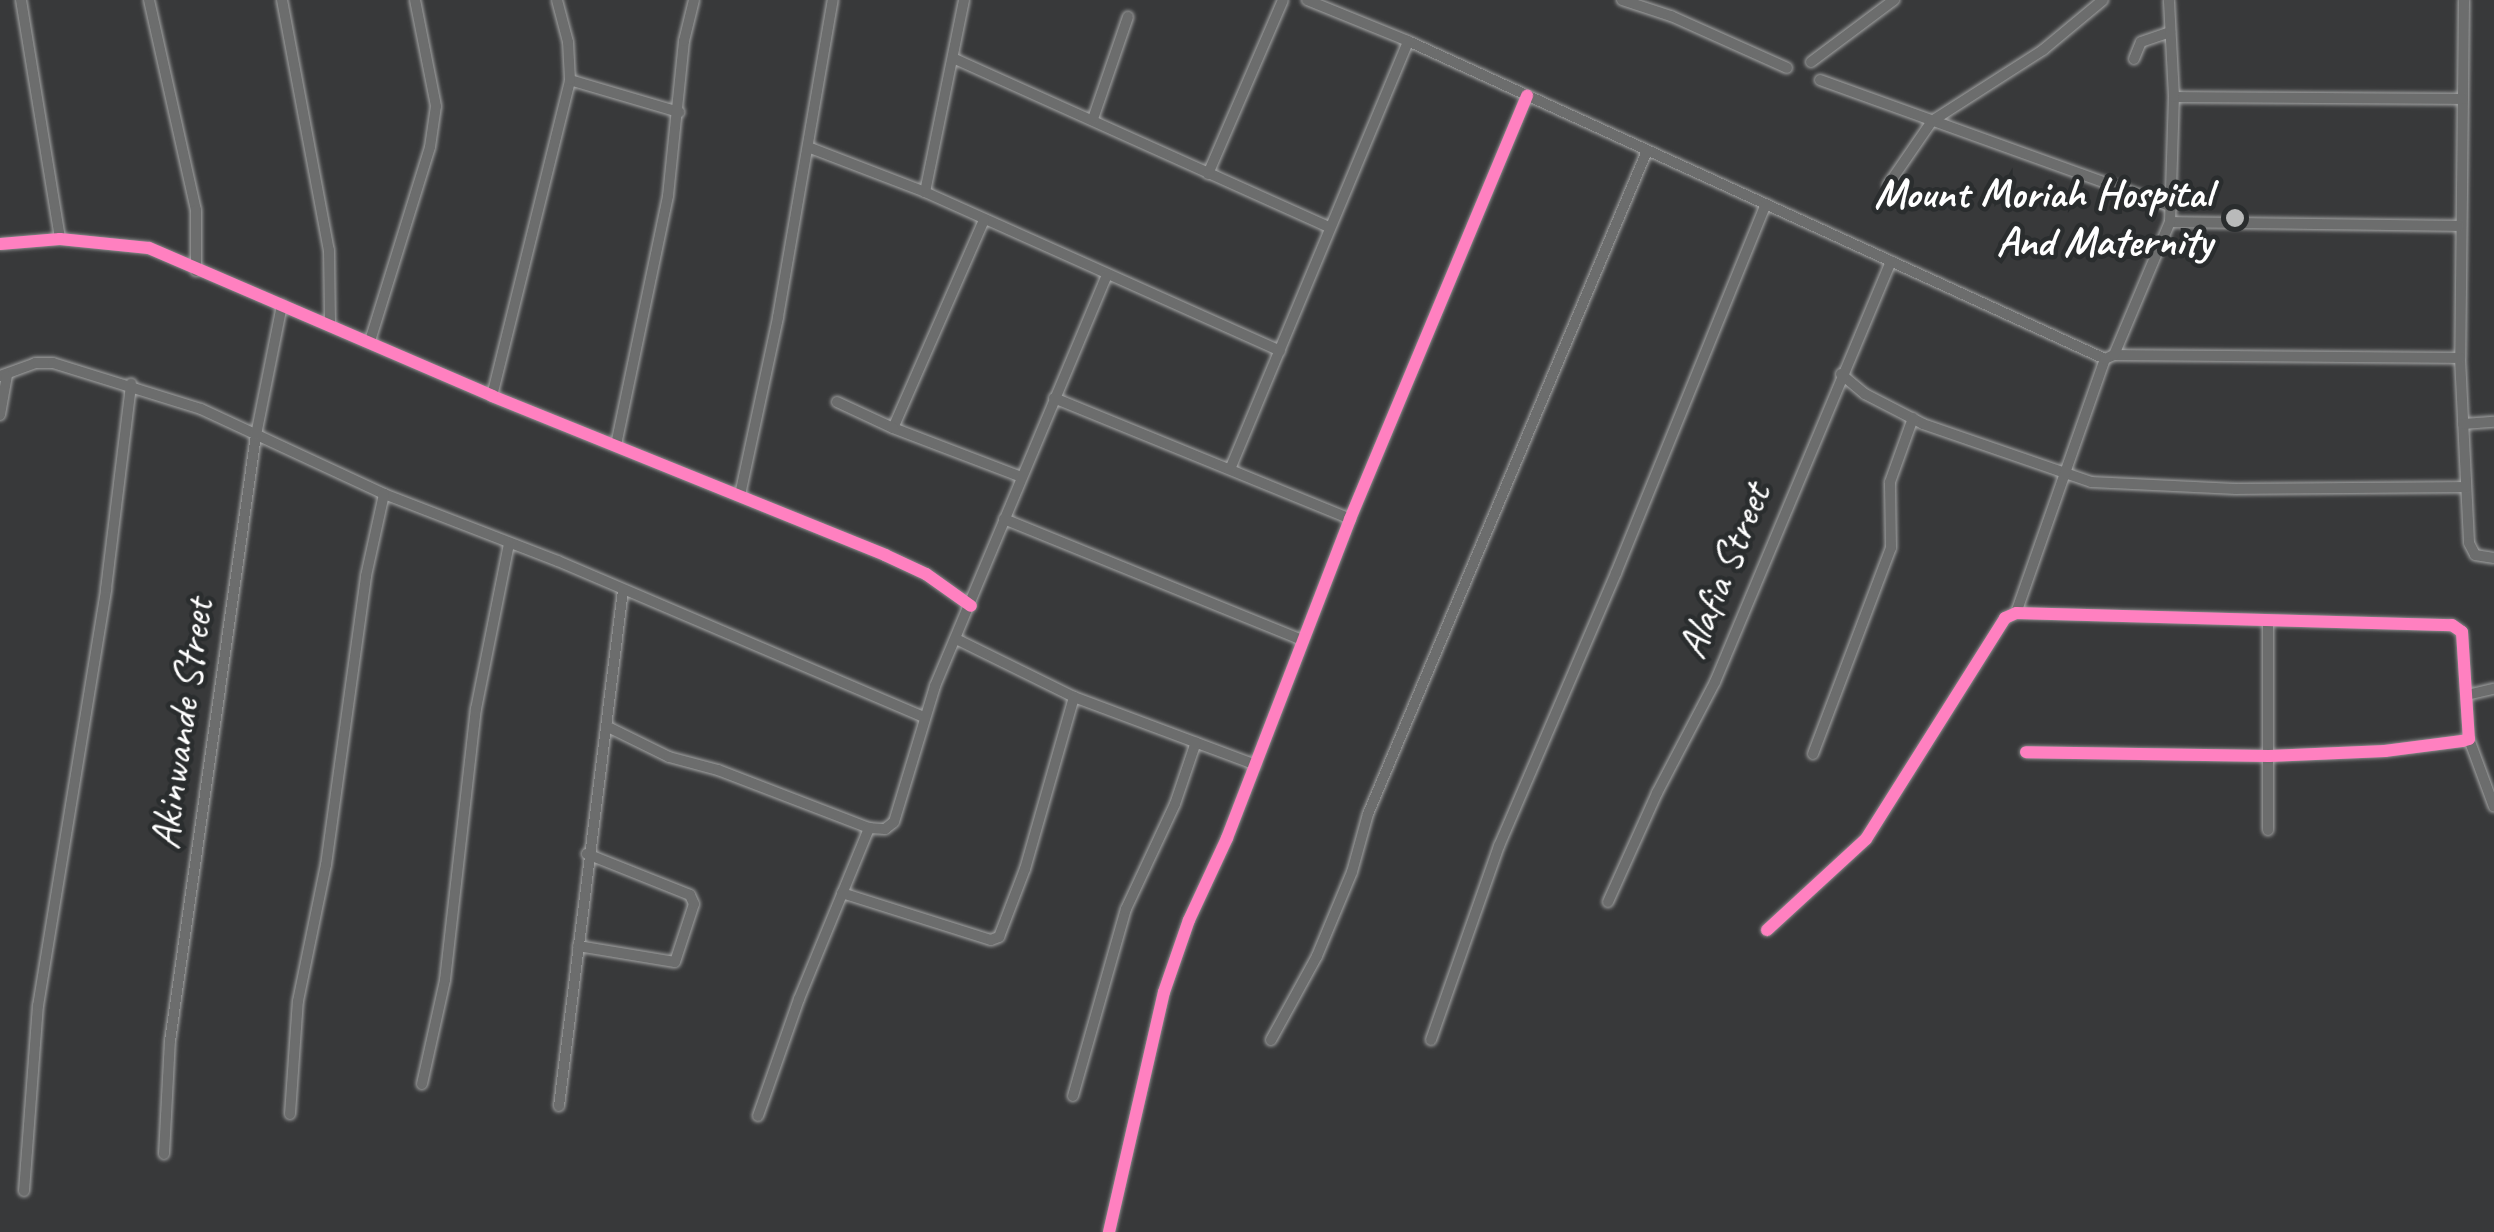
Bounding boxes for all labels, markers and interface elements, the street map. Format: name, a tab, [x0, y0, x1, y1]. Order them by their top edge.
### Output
place label: Mount Moriah Hospital And Maternity	[1874, 169, 2212, 268]
marker: Mount Moriah Hospital And Maternity	[2222, 205, 2248, 231]
street label: Alafia Street	[1666, 476, 1782, 666]
street label: Akinwande Street	[139, 595, 225, 853]

